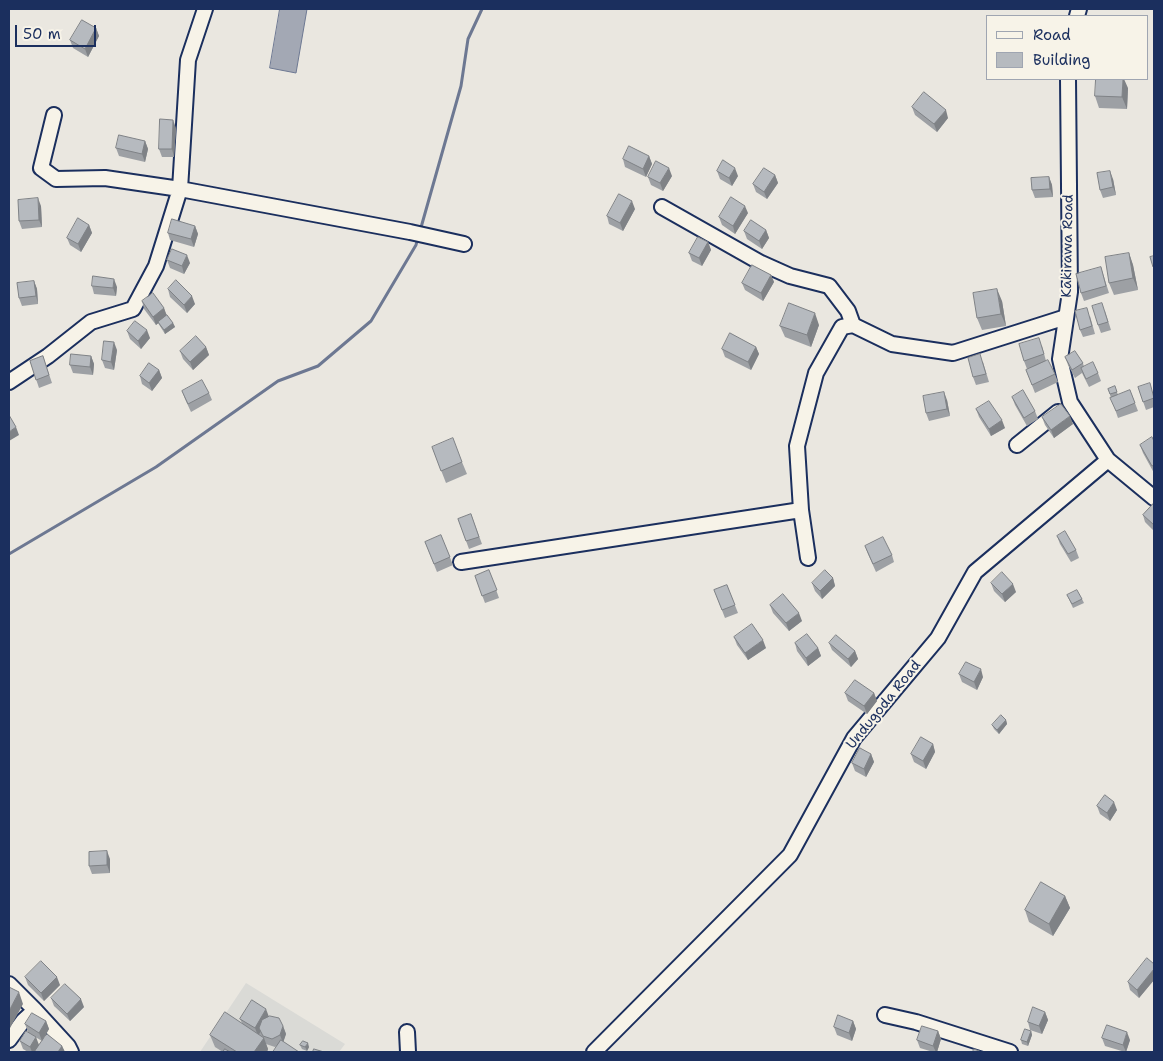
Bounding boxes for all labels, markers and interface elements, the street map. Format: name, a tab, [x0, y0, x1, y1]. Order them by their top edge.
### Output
scale bar	[18, 15, 99, 47]
legend	[986, 15, 1148, 80]
text: 50 m	[23, 24, 61, 44]
text: Road	[1033, 25, 1071, 45]
text: Building	[1033, 50, 1090, 70]
street label: Kakirawa Road	[1059, 194, 1077, 298]
street label: Undugoda Road	[843, 657, 925, 753]

